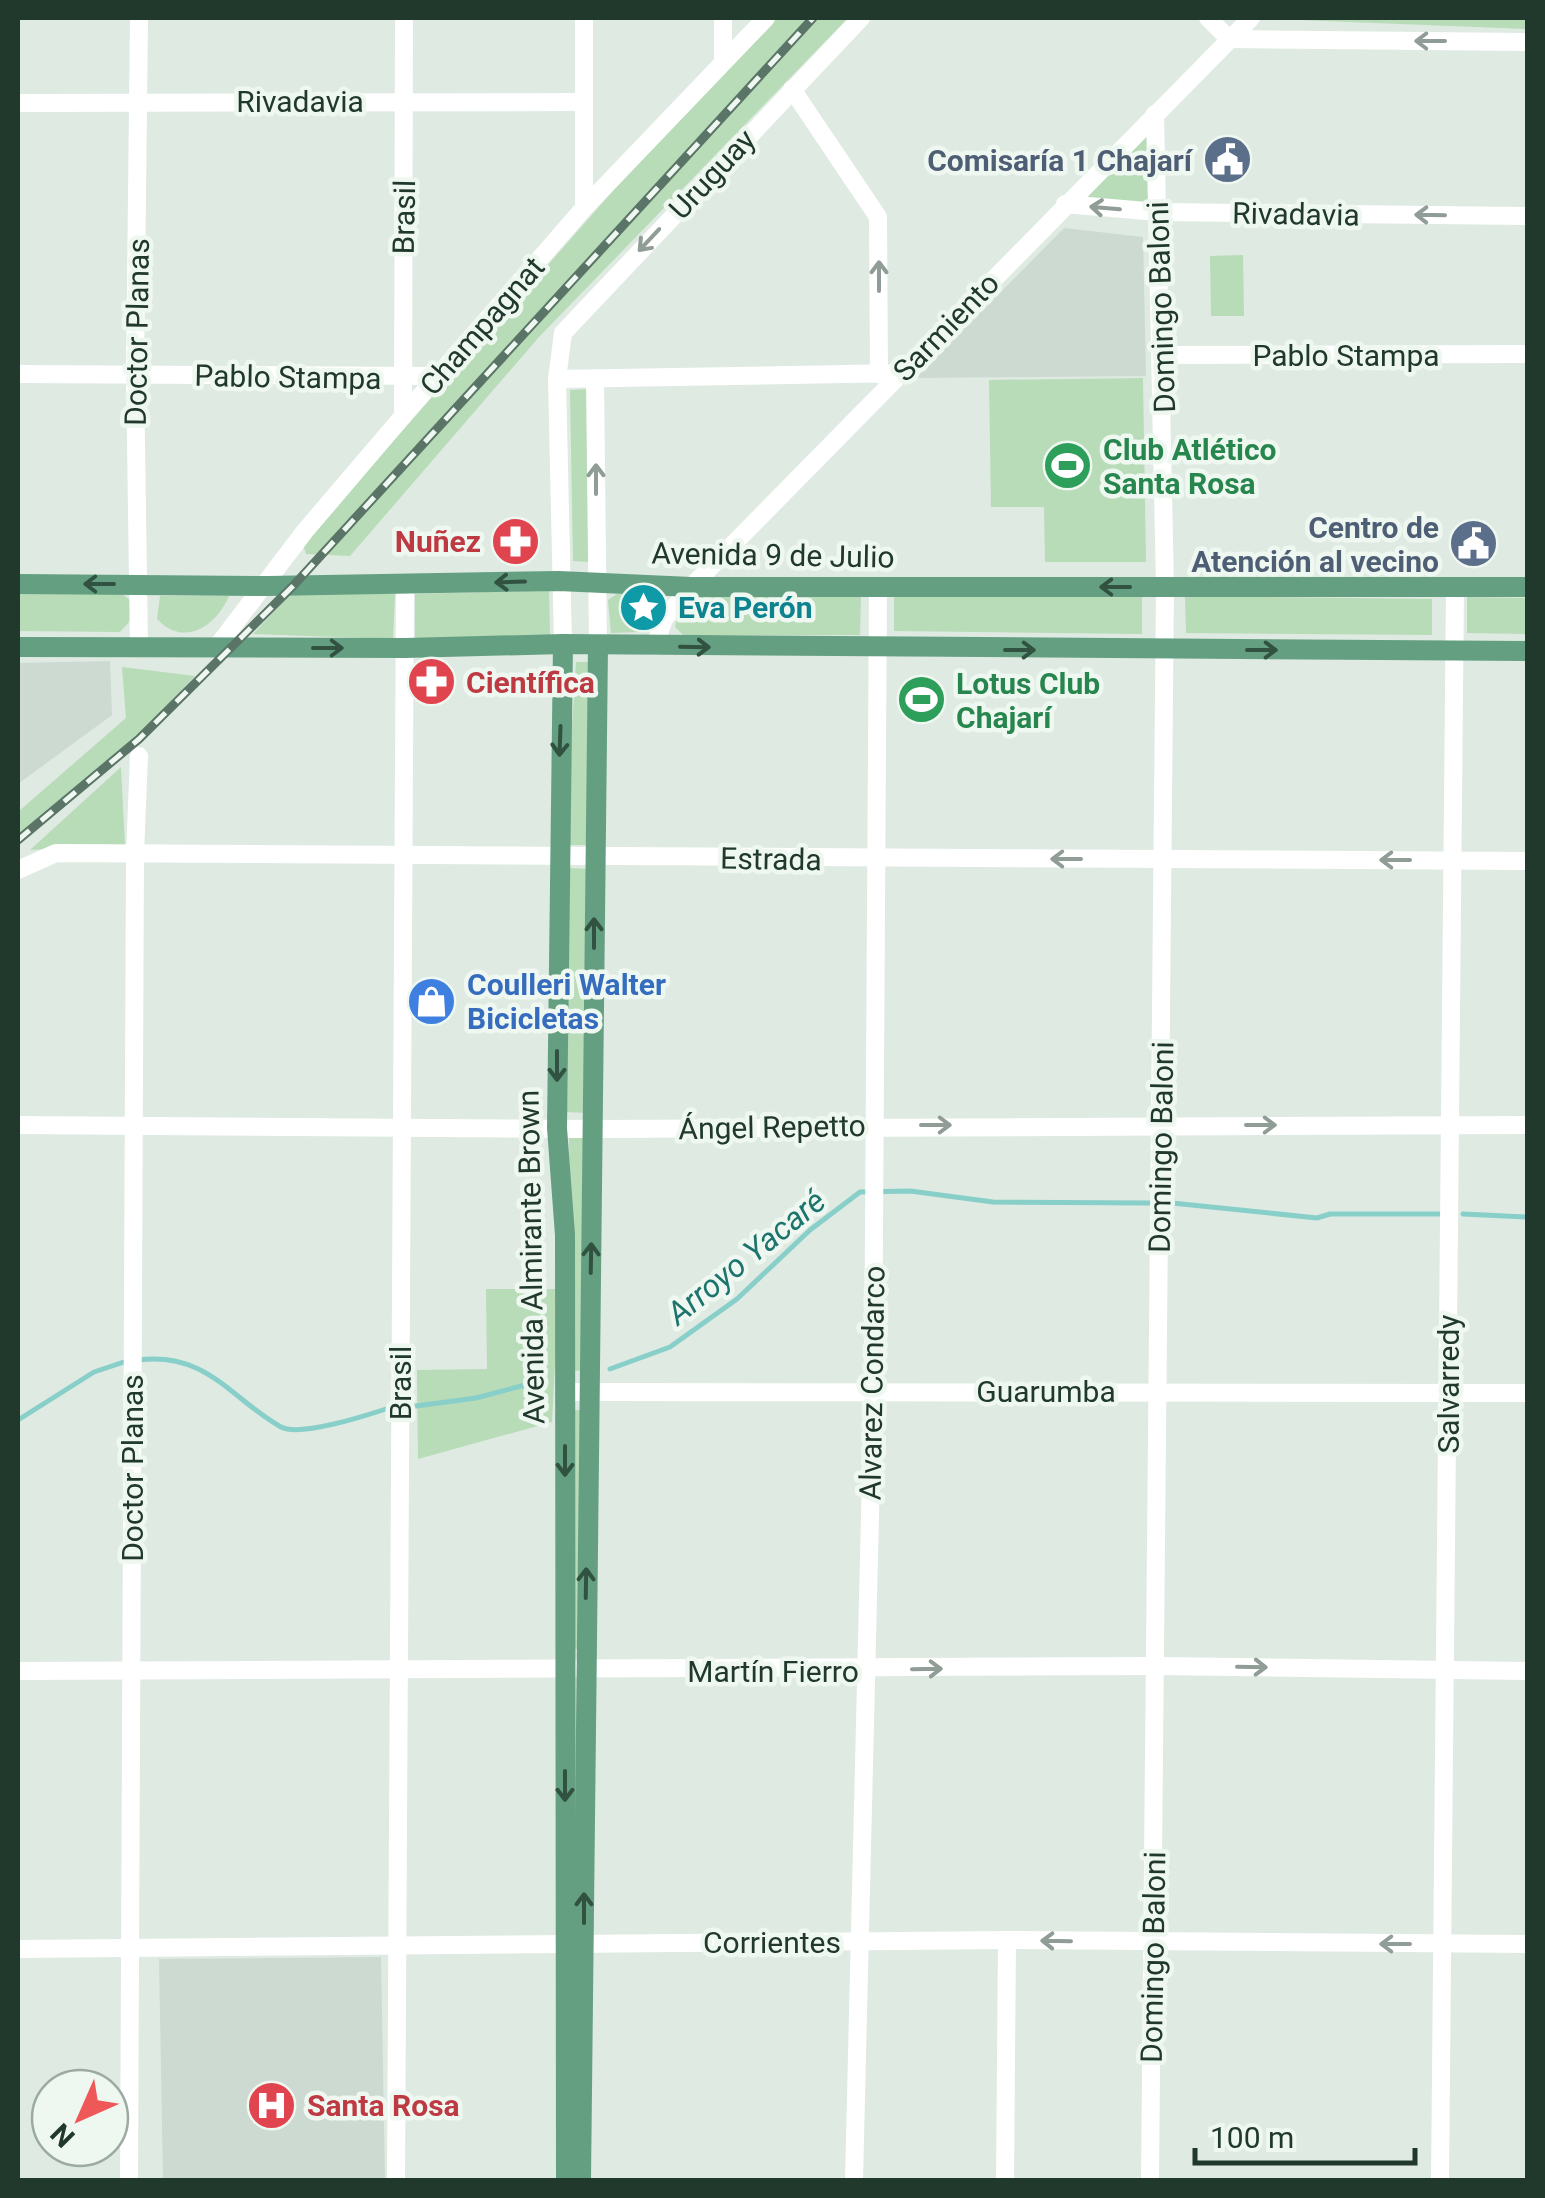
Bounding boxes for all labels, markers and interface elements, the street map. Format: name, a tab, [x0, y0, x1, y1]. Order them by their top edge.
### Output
one-way arrow	[1415, 32, 1448, 50]
street label: Rivadavia	[236, 84, 364, 119]
street label: Uruguay	[662, 122, 762, 226]
public building icon: Comisaría 1 Chajarí	[1201, 134, 1253, 186]
place label: Comisaría 1 Chajarí	[927, 143, 1194, 178]
street label: Brasil	[386, 179, 422, 255]
street label: Rivadavia	[1232, 195, 1360, 233]
one-way arrow	[1090, 198, 1122, 217]
street label: Domingo Baloni	[1140, 201, 1182, 413]
one-way arrow	[1415, 206, 1448, 224]
one-way arrow	[638, 227, 661, 252]
street label: Doctor Planas	[118, 238, 156, 426]
street label: Champagnat	[413, 250, 551, 402]
one-way arrow	[870, 261, 888, 294]
street label: Sarmiento	[886, 266, 1006, 388]
street label: Pablo Stampa	[1252, 338, 1440, 373]
street label: Pablo Stampa	[194, 358, 382, 396]
place label: Club Atlético Santa Rosa	[1103, 432, 1277, 501]
sports icon: Club Atlético Santa Rosa	[1042, 440, 1094, 492]
one-way arrow	[586, 463, 606, 496]
place label: Centro de Atención al vecino	[1191, 510, 1439, 579]
pharmacy icon: Nuñez	[490, 515, 542, 567]
public building icon: Centro de Atención al vecino	[1448, 518, 1500, 570]
place label: Nuñez	[395, 524, 481, 559]
street label: Avenida 9 de Julio	[651, 535, 895, 575]
one-way arrow	[495, 573, 527, 592]
one-way arrow	[84, 574, 116, 594]
one-way arrow	[1100, 578, 1132, 596]
place icon: Eva Perón	[617, 581, 669, 633]
place label: Eva Perón	[678, 590, 813, 625]
one-way arrow	[679, 637, 711, 656]
one-way arrow	[312, 638, 344, 658]
one-way arrow	[1004, 640, 1036, 660]
one-way arrow	[1246, 640, 1278, 660]
pharmacy icon: Científica	[405, 656, 457, 708]
place label: Científica	[466, 665, 595, 700]
place label: Lotus Club Chajarí	[956, 666, 1100, 735]
sports icon: Lotus Club Chajarí	[895, 674, 947, 726]
one-way arrow	[550, 725, 569, 757]
street label: Estrada	[720, 841, 822, 877]
one-way arrow	[1051, 850, 1084, 868]
one-way arrow	[1380, 850, 1412, 870]
one-way arrow	[584, 918, 604, 950]
place label: Coulleri Walter Bicicletas	[467, 967, 666, 1036]
shop icon: Coulleri Walter Bicicletas	[406, 975, 458, 1027]
street label: Domingo Baloni	[1142, 1041, 1180, 1253]
one-way arrow	[548, 1050, 566, 1082]
street label: Avenida Almirante Brown	[511, 1089, 551, 1425]
street label: Ángel Repetto	[678, 1108, 866, 1146]
one-way arrow	[918, 1116, 951, 1134]
one-way arrow	[1244, 1116, 1276, 1134]
water label: Arroyo Yacaré	[658, 1182, 833, 1334]
one-way arrow	[582, 1243, 600, 1276]
street label: Alvarez Condarco	[852, 1265, 892, 1501]
street label: Salvarredy	[1431, 1314, 1466, 1454]
street label: Brasil	[383, 1346, 418, 1420]
street label: Doctor Planas	[115, 1374, 150, 1562]
street label: Guarumba	[976, 1374, 1116, 1409]
one-way arrow	[556, 1444, 574, 1477]
one-way arrow	[576, 1568, 596, 1600]
street label: Martín Fierro	[687, 1654, 859, 1689]
one-way arrow	[1236, 1658, 1268, 1677]
one-way arrow	[911, 1660, 943, 1679]
one-way arrow	[556, 1770, 574, 1802]
street label: Domingo Baloni	[1134, 1851, 1172, 2063]
one-way arrow	[574, 1893, 594, 1926]
street label: Corrientes	[703, 1925, 841, 1960]
one-way arrow	[1040, 1932, 1072, 1950]
one-way arrow	[1380, 1934, 1412, 1954]
north arrow	[30, 2068, 130, 2168]
hospital icon: Santa Rosa	[246, 2079, 298, 2131]
place label: Santa Rosa	[307, 2088, 460, 2123]
scale bar	[1195, 2103, 1415, 2165]
text: N	[44, 2117, 81, 2154]
text: 100 m	[1210, 2120, 1294, 2155]

